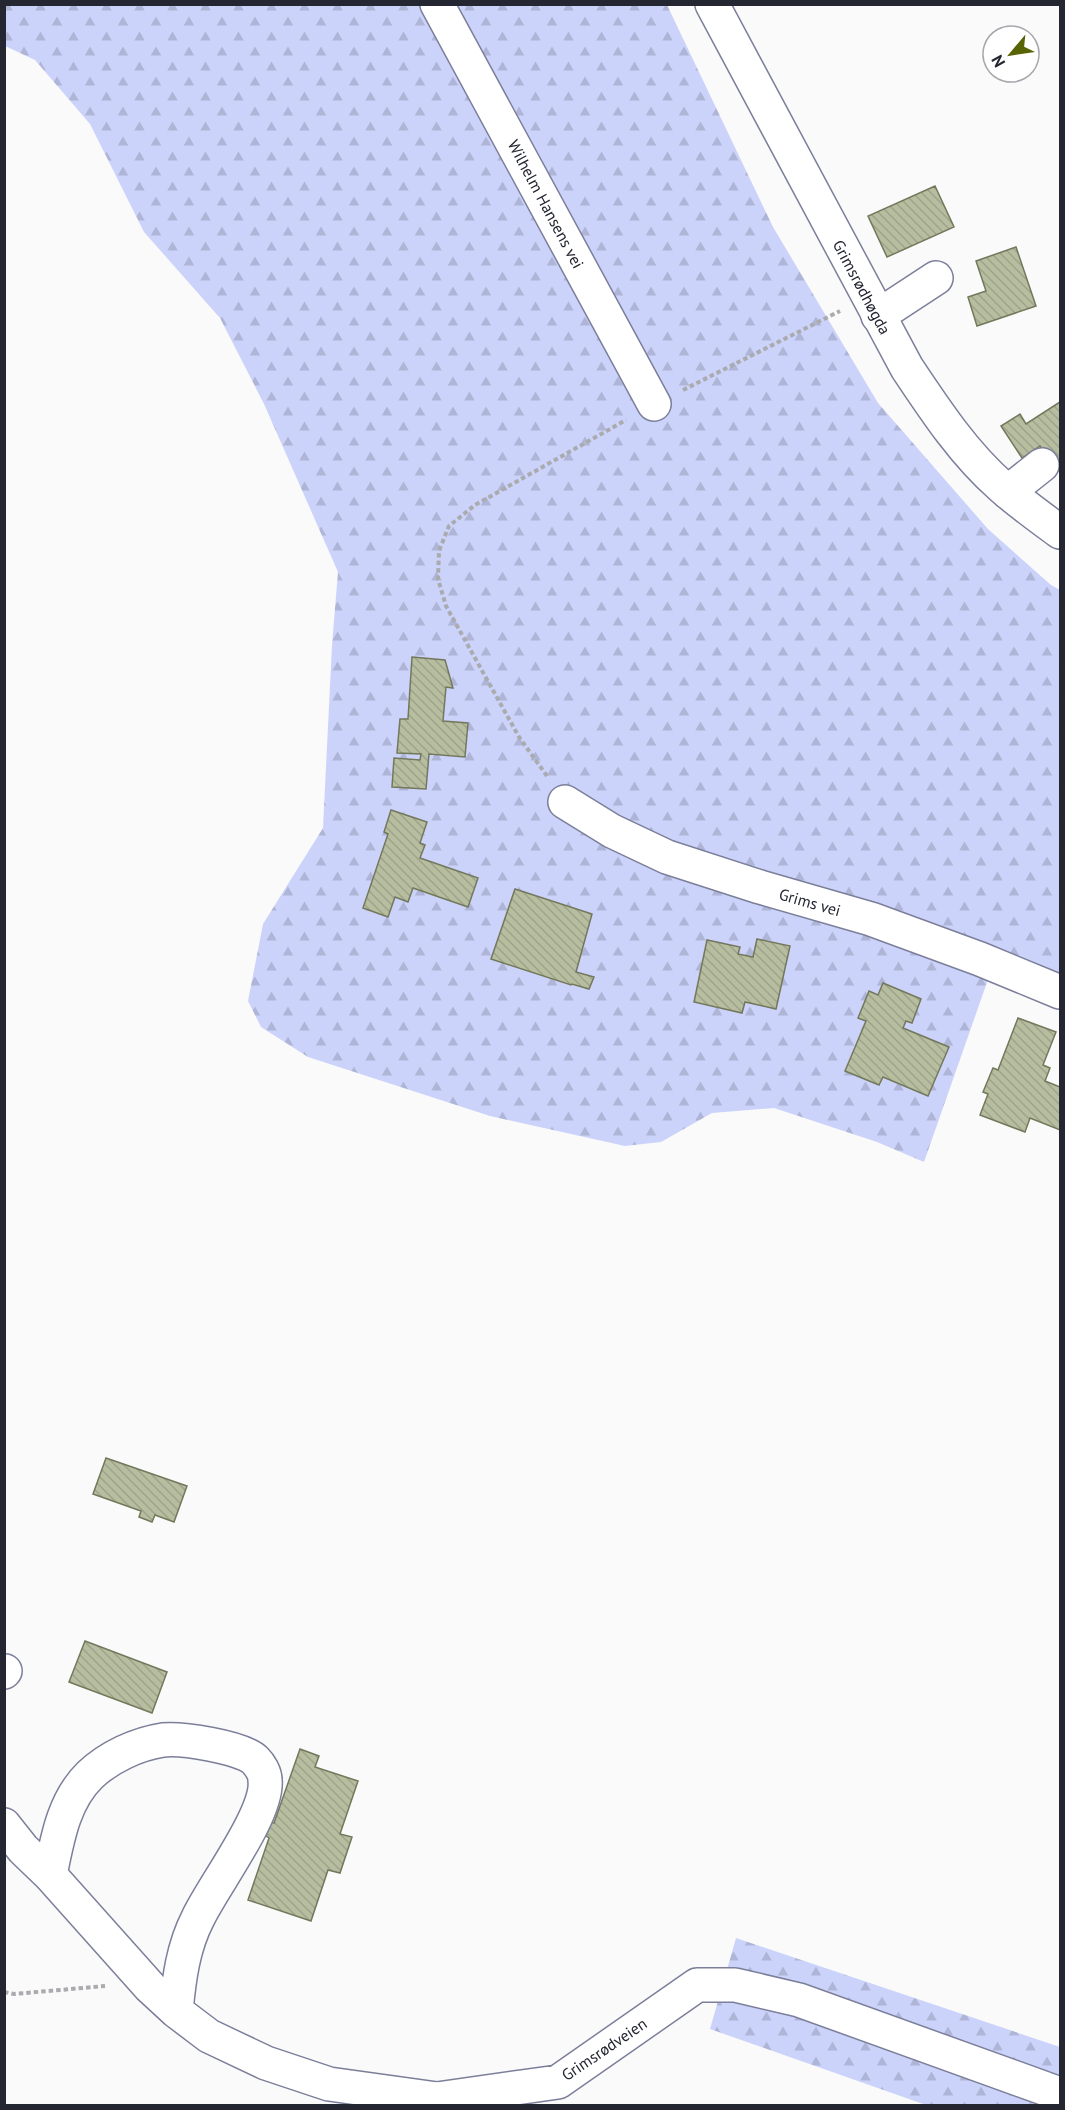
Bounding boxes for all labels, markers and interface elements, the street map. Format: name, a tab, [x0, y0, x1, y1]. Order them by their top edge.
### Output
north arrow	[981, 24, 1041, 84]
text: N	[987, 52, 1009, 71]
street label: Wilhelm Hansens vei	[504, 136, 588, 272]
street label: Grimsrødhøgda	[829, 236, 895, 338]
street label: Grims vei	[777, 884, 843, 920]
street label: Grimsrødveien	[557, 2013, 651, 2085]

